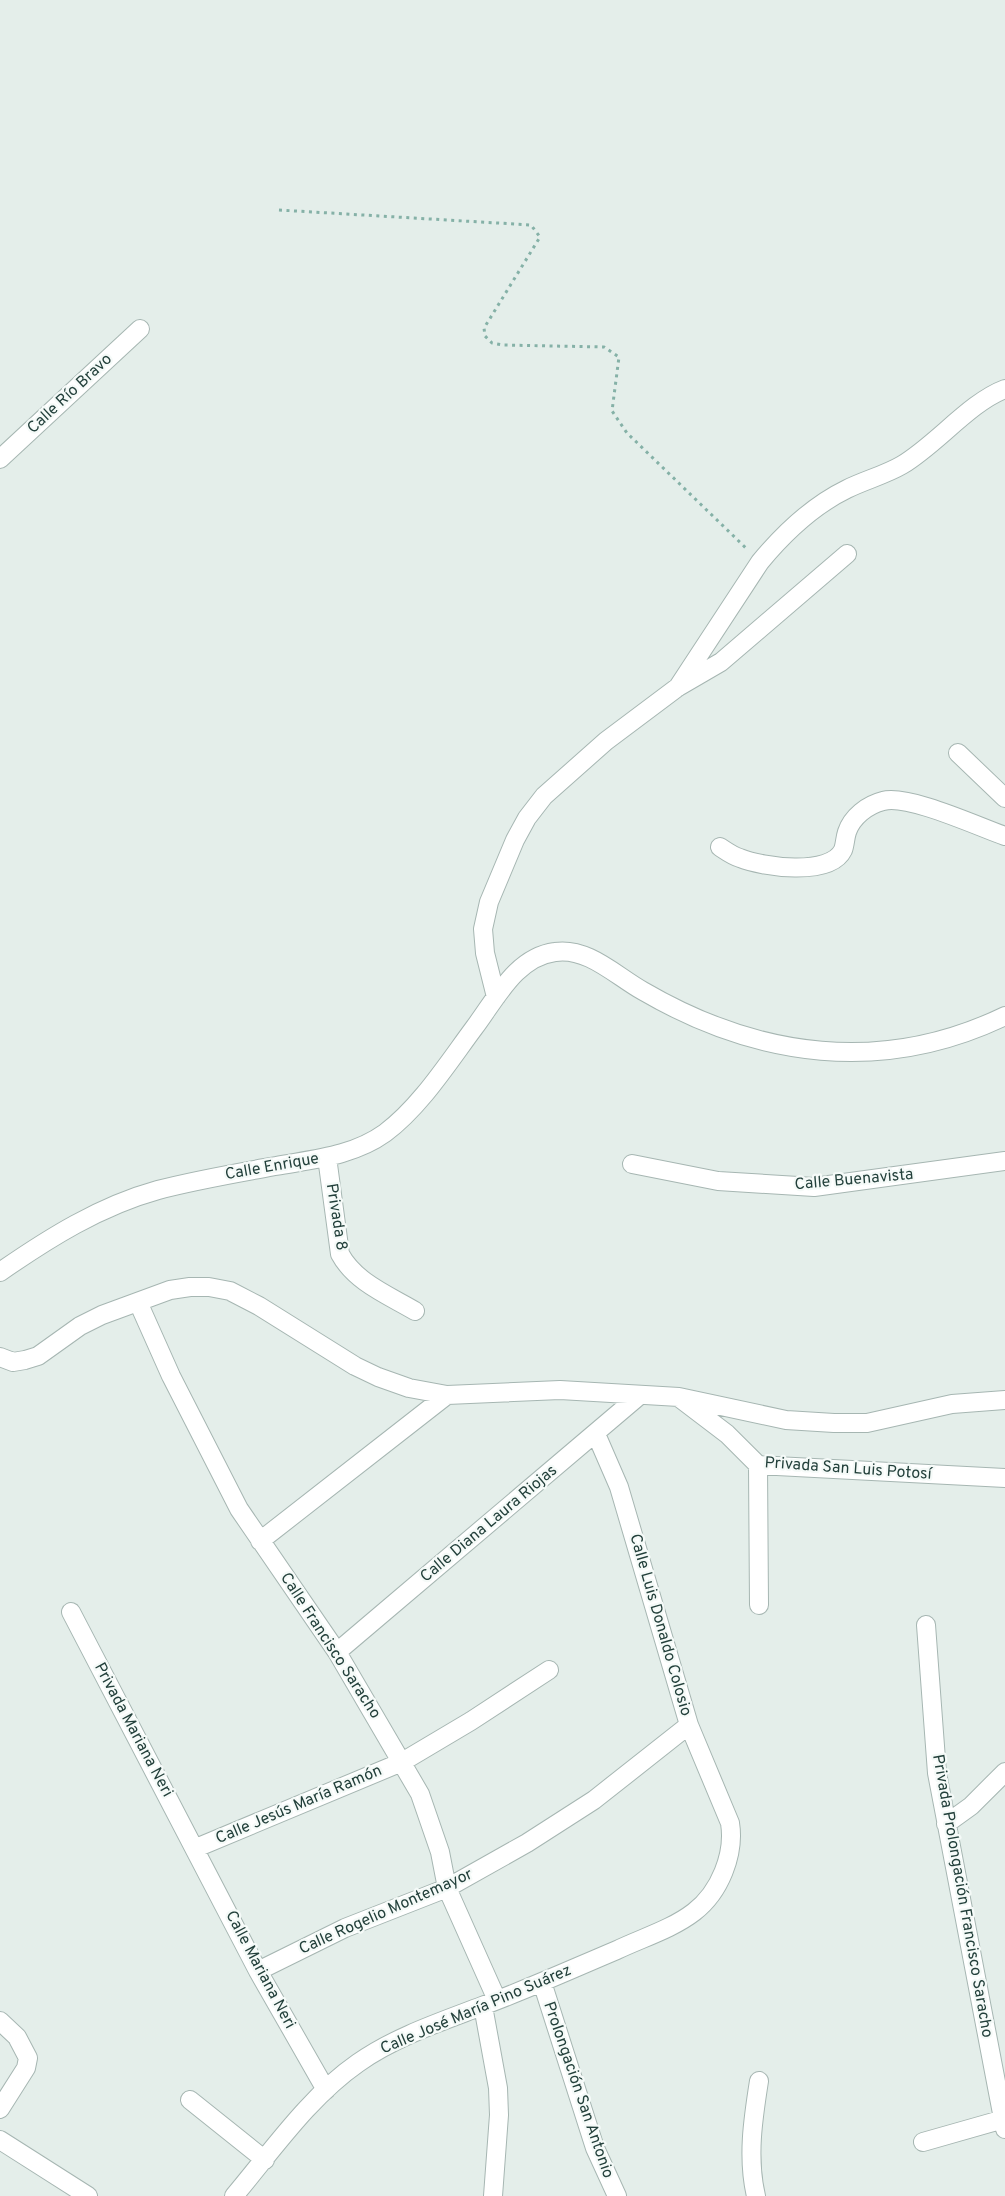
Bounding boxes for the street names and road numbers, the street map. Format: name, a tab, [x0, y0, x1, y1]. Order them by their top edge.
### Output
street label: Calle Río Bravo	[23, 350, 117, 438]
street label: Calle Enrique	[223, 1149, 321, 1185]
street label: Calle Buenavista	[794, 1165, 914, 1195]
street label: Privada 8	[321, 1182, 351, 1252]
street label: Privada San Luis Potosí	[764, 1453, 934, 1485]
street label: Calle Diana Laura Riojas	[416, 1461, 562, 1587]
street label: Calle Luis Donaldo Colosio	[624, 1532, 696, 1718]
street label: Calle Francisco Saracho	[275, 1569, 385, 1723]
street label: Privada Mariana Neri	[89, 1659, 177, 1801]
street label: Privada Prolongación Francisco Saracho	[927, 1753, 997, 2039]
street label: Calle Jesús María Ramón	[213, 1761, 385, 1849]
street label: Calle Rogelio Montemayor	[296, 1865, 476, 1959]
street label: Calle Mariana Neri	[220, 1907, 300, 2033]
street label: Calle José María Pino Suárez	[377, 1961, 575, 2059]
street label: Prolongación San Antonio	[538, 1999, 618, 2181]

